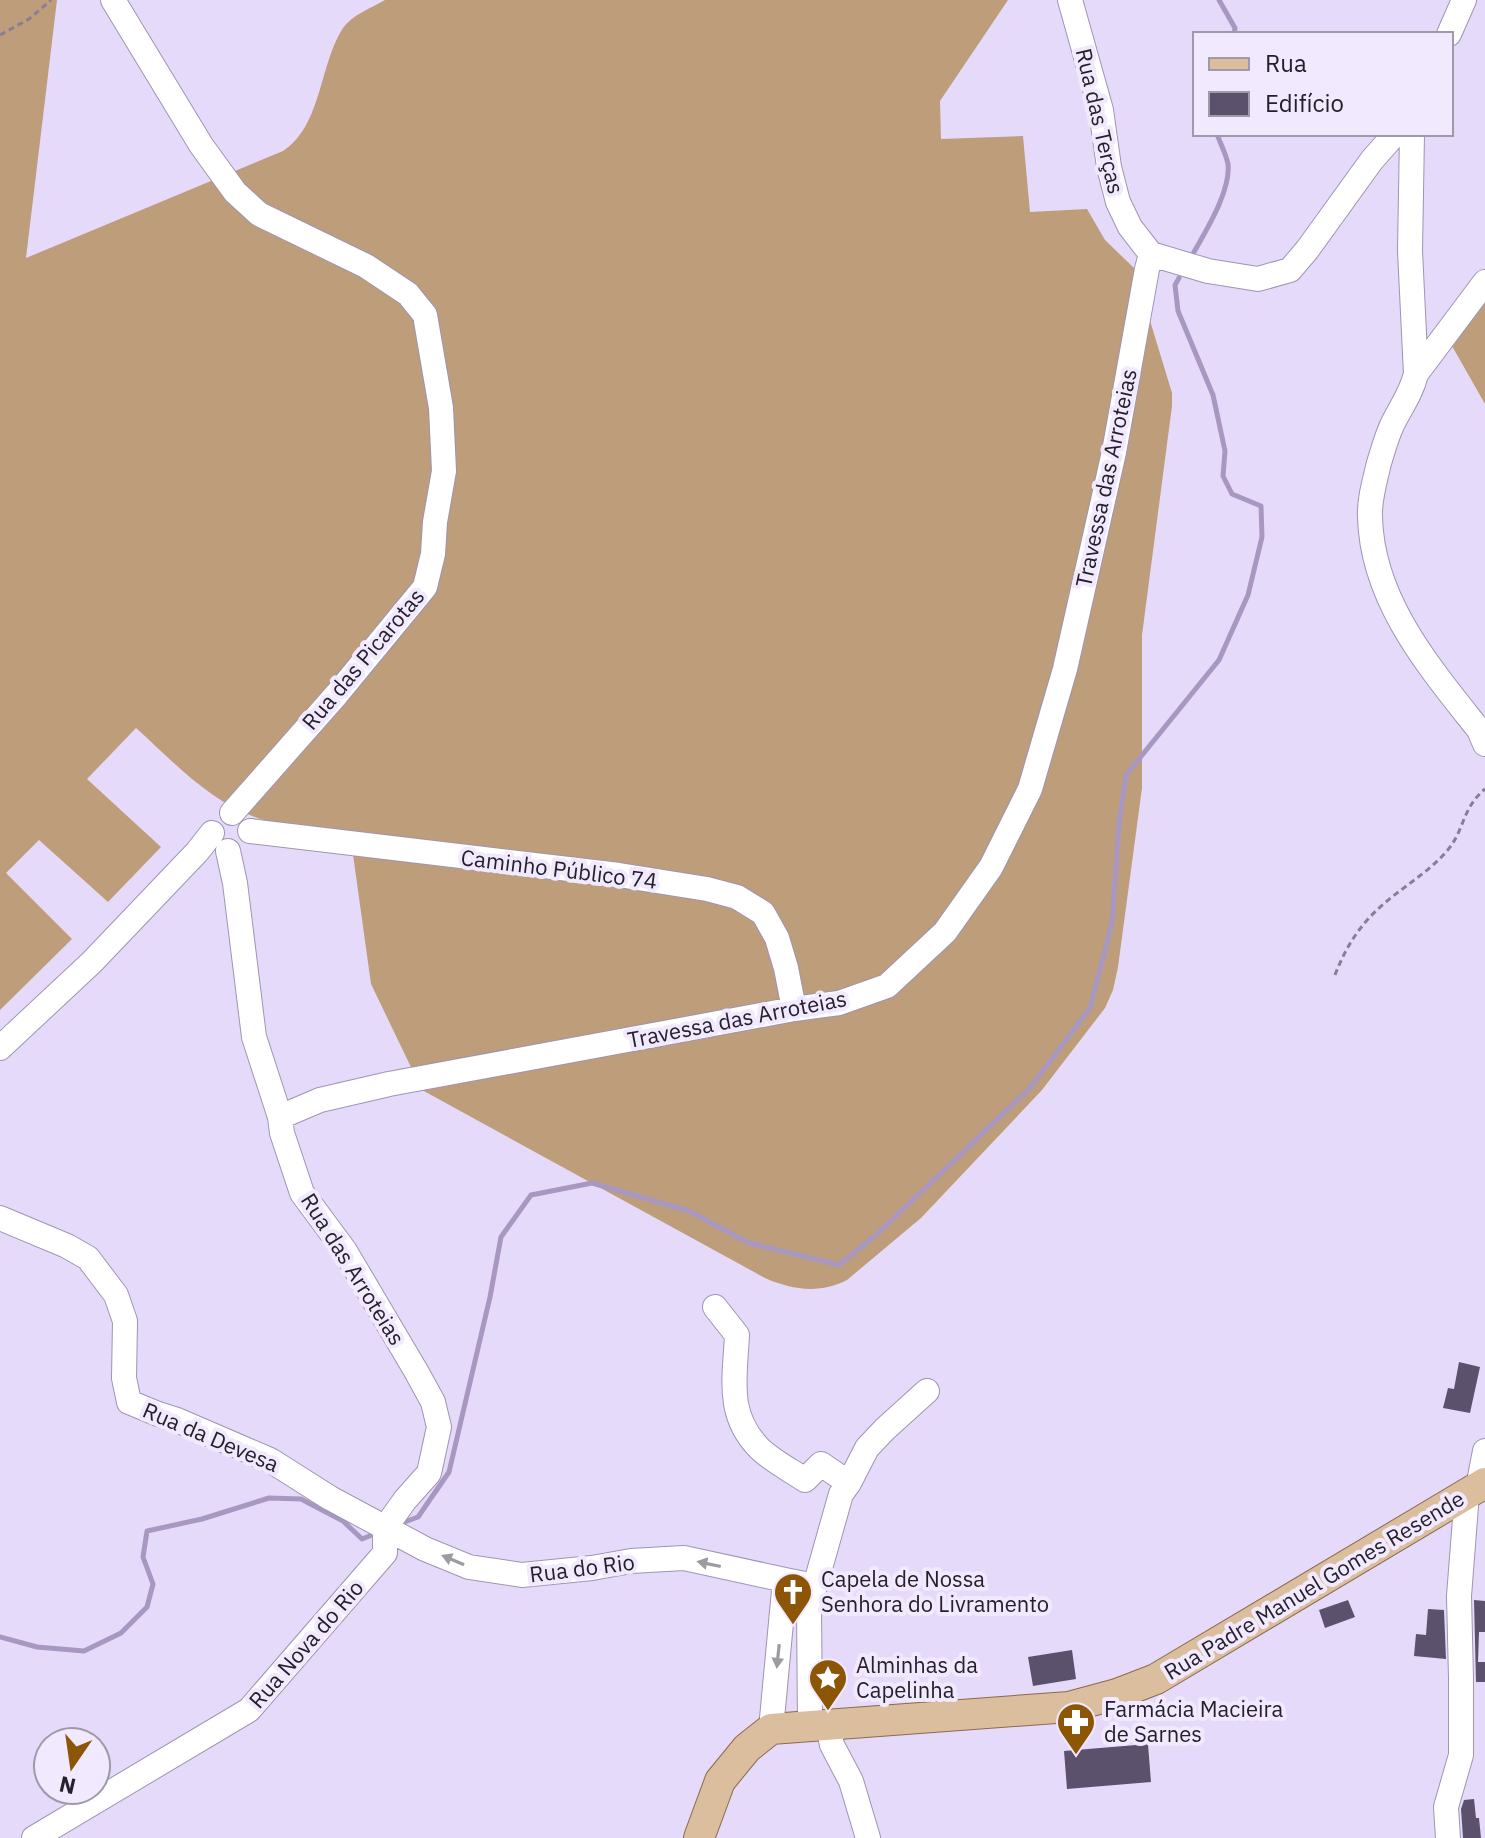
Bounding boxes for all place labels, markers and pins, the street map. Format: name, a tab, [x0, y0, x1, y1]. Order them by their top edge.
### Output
place label: Capela de Nossa Senhora do Livramento	[821, 1564, 1049, 1618]
church icon: Capela de Nossa Senhora do Livramento	[772, 1571, 814, 1626]
place label: Alminhas da Capelinha	[856, 1650, 978, 1704]
place icon: Alminhas da Capelinha	[807, 1657, 849, 1712]
place label: Farmácia Macieira de Sarnes	[1104, 1694, 1283, 1748]
pharmacy icon: Farmácia Macieira de Sarnes	[1055, 1701, 1097, 1756]

